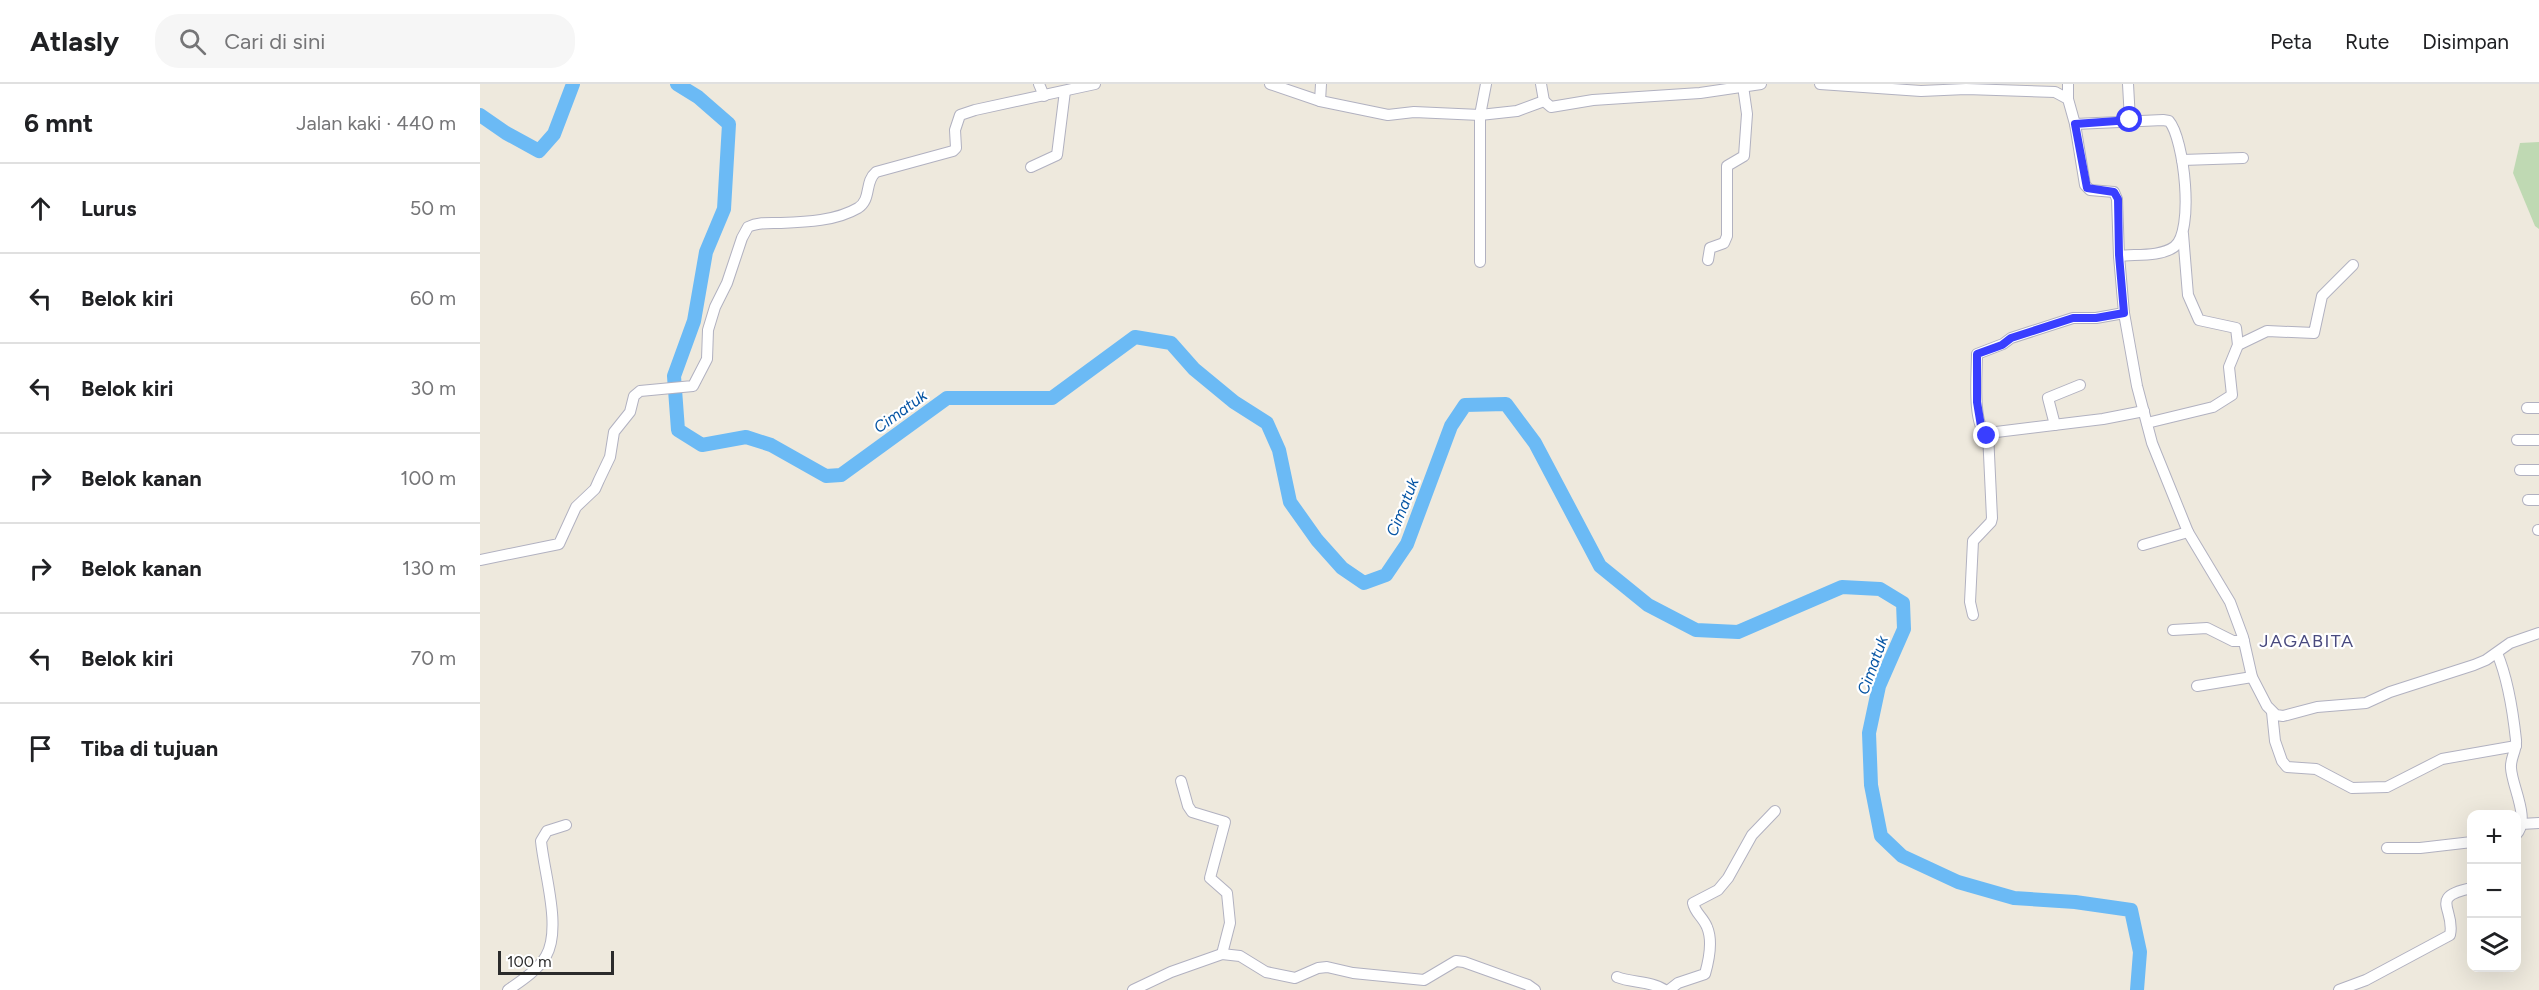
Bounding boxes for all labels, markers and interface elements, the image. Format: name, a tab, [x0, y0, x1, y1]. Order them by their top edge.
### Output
search box	[155, 14, 575, 68]
text: Atlasly	[30, 24, 119, 58]
icon: search	[176, 25, 209, 58]
text: Cari di sini	[224, 28, 325, 55]
text: Peta	[2270, 29, 2312, 54]
text: Rute	[2345, 29, 2389, 54]
text: Disimpan	[2422, 29, 2509, 54]
route start	[2116, 106, 2142, 132]
text: 6 mnt	[24, 107, 93, 139]
text: Jalan kaki · 440 m	[296, 111, 456, 135]
icon: ahead	[24, 192, 57, 225]
text: Lurus	[81, 195, 136, 222]
text: 50 m	[410, 196, 456, 220]
icon: left	[24, 282, 57, 315]
text: Belok kiri	[81, 285, 174, 312]
text: 60 m	[410, 286, 456, 310]
icon: left	[24, 372, 57, 405]
text: Belok kiri	[81, 375, 174, 402]
text: 30 m	[410, 376, 456, 400]
water label: Cimatuk	[870, 385, 932, 437]
route end	[1973, 422, 1999, 448]
icon: right	[24, 462, 57, 495]
text: Belok kanan	[81, 465, 202, 492]
text: 100 m	[400, 466, 456, 490]
water label: Cimatuk	[1382, 474, 1423, 539]
icon: right	[24, 552, 57, 585]
text: Belok kanan	[81, 555, 202, 582]
text: 130 m	[402, 556, 456, 580]
district label: JAGABITA	[2259, 630, 2355, 652]
water label: Cimatuk	[1853, 632, 1892, 697]
icon: left	[24, 642, 57, 675]
text: Belok kiri	[81, 645, 174, 672]
text: 70 m	[410, 646, 456, 670]
icon: arrive	[24, 732, 57, 765]
text: Tiba di tujuan	[81, 735, 218, 762]
map controls	[2467, 810, 2521, 972]
button: +	[2467, 810, 2521, 864]
button: −	[2467, 864, 2521, 918]
button: layers	[2467, 918, 2521, 972]
scale bar	[498, 948, 614, 976]
text: 100 m	[507, 952, 552, 971]

